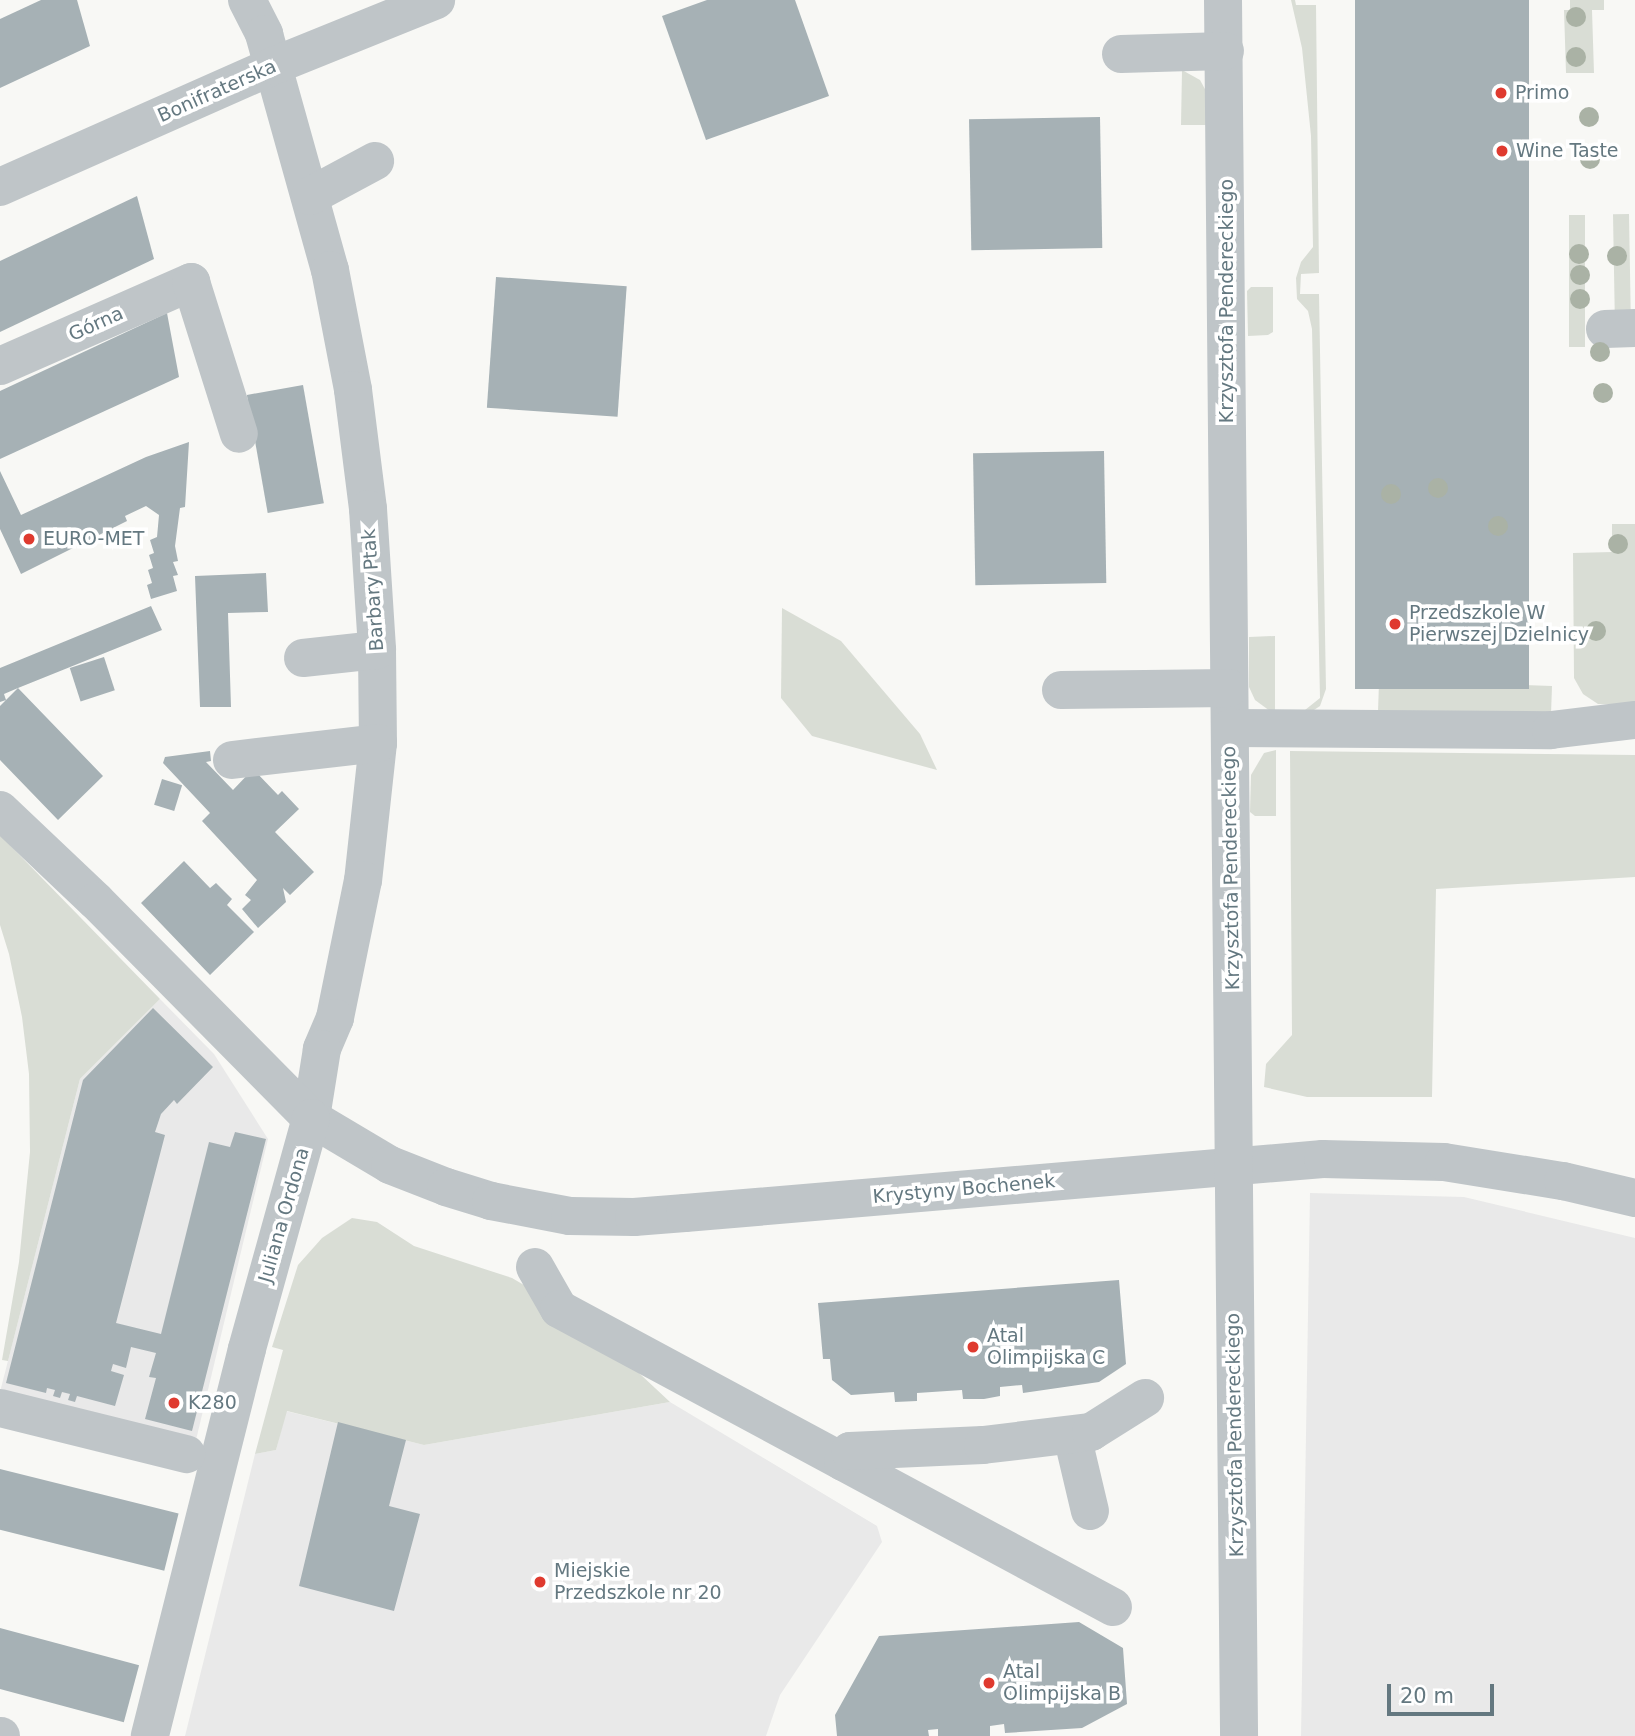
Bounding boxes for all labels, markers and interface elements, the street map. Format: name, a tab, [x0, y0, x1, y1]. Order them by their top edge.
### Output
street label: Bonifraterska	[154, 55, 280, 127]
place label: Primo	[1515, 82, 1569, 104]
marker: Primo	[1493, 85, 1509, 101]
place label: Wine Taste	[1516, 140, 1619, 162]
marker: Wine Taste	[1494, 143, 1510, 159]
street label: Krzysztofa Pendereckiego	[1216, 179, 1238, 423]
street label: Górna	[65, 302, 127, 346]
place label: EURO-MET	[43, 528, 144, 550]
street label: Barbary Ptak	[357, 528, 389, 652]
marker: EURO-MET	[21, 531, 37, 547]
place label: Przedszkole W Pierwszej Dzielnicy	[1409, 602, 1589, 646]
marker: Przedszkole W Pierwszej Dzielnicy	[1387, 616, 1403, 632]
street label: Krzysztofa Pendereckiego	[1217, 746, 1245, 990]
street label: Juliana Ordona	[254, 1145, 314, 1285]
street label: Krystyny Bochenek	[872, 1170, 1056, 1208]
street label: Krzysztofa Pendereckiego	[1221, 1313, 1249, 1557]
place label: Atal Olimpijska C	[987, 1325, 1105, 1369]
marker: Atal Olimpijska C	[965, 1339, 981, 1355]
place label: K280	[188, 1392, 237, 1414]
marker: K280	[166, 1395, 182, 1411]
place label: Miejskie Przedszkole nr 20	[554, 1560, 722, 1604]
marker: Miejskie Przedszkole nr 20	[532, 1574, 548, 1590]
place label: Atal Olimpijska B	[1003, 1661, 1121, 1705]
scale bar	[1390, 1670, 1497, 1714]
marker: Atal Olimpijska B	[981, 1675, 997, 1691]
text: 20 m	[1400, 1684, 1454, 1708]

